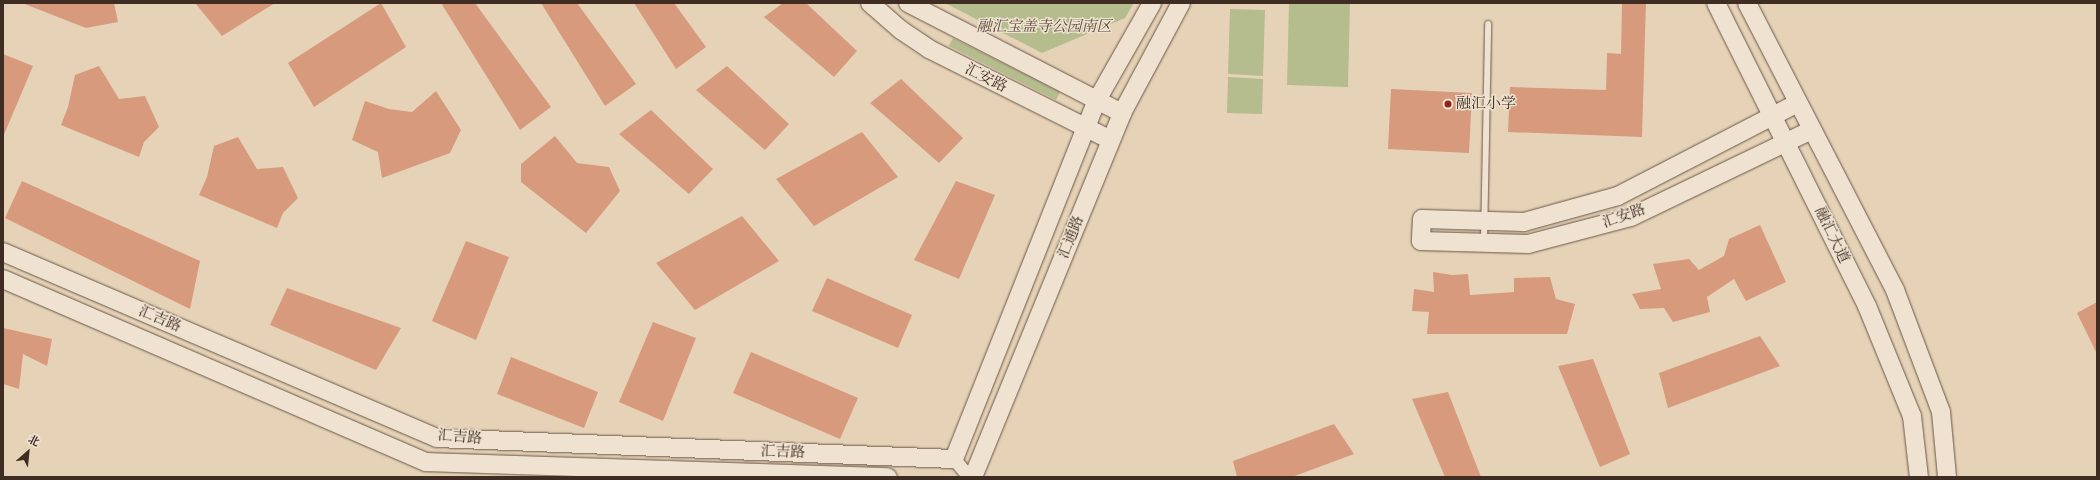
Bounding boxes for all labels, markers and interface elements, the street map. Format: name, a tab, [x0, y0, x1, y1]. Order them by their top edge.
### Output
park label: 融汇宝盖寺公园南区	[977, 18, 1111, 36]
street label: 汇安路	[962, 60, 1010, 96]
place label: 融汇小学	[1456, 95, 1516, 113]
marker: 融汇小学	[1443, 99, 1453, 109]
street label: 汇安路	[1600, 200, 1648, 232]
street label: 融汇大道	[1811, 204, 1853, 266]
street label: 汇通路	[1054, 213, 1088, 261]
street label: 汇吉路	[136, 302, 184, 336]
street label: 汇吉路	[437, 426, 483, 448]
north arrow	[8, 432, 48, 472]
text: 北	[26, 433, 42, 449]
street label: 汇吉路	[760, 442, 806, 462]

